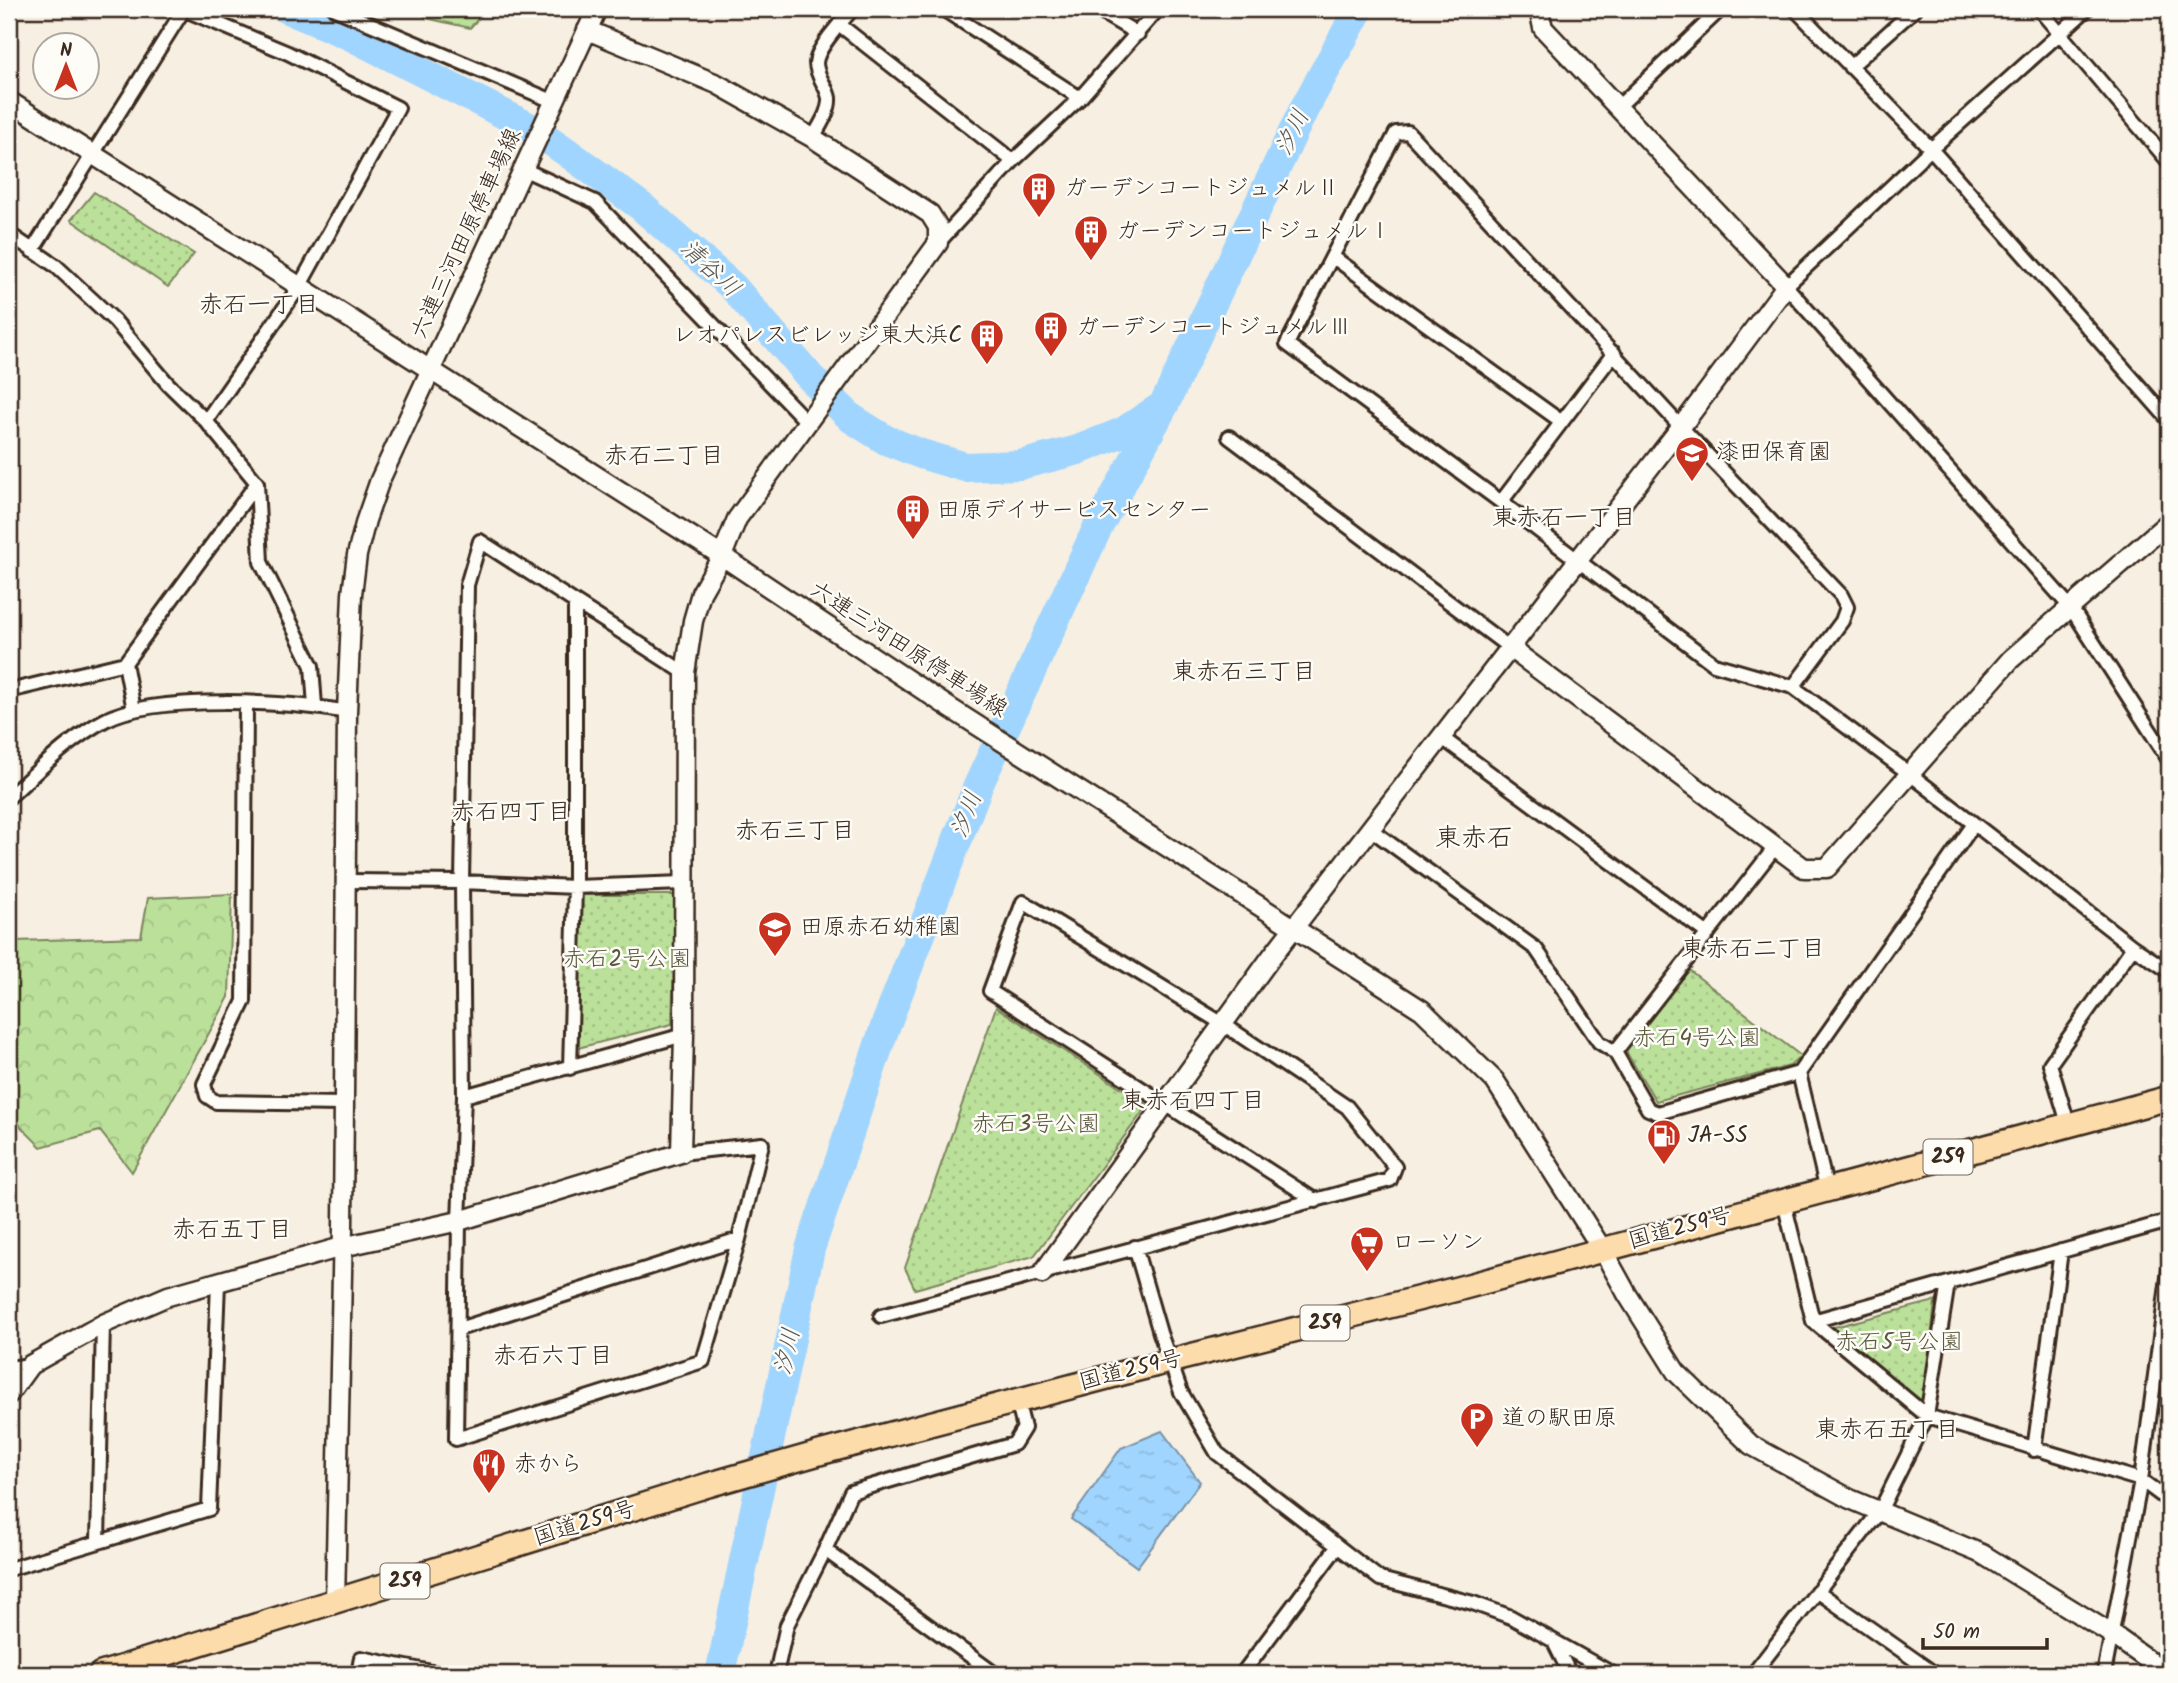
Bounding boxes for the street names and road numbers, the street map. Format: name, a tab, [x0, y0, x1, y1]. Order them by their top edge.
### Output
street label: 六連三河田原停車場線	[402, 122, 532, 346]
street label: 六連三河田原停車場線	[802, 572, 1014, 728]
road number: 259	[1924, 1140, 1972, 1174]
street label: 国道259号	[1624, 1198, 1736, 1260]
road number: 259	[1300, 1306, 1350, 1340]
street label: 国道259号	[1075, 1341, 1187, 1401]
street label: 国道259号	[529, 1491, 641, 1557]
road number: 259	[380, 1564, 430, 1598]

